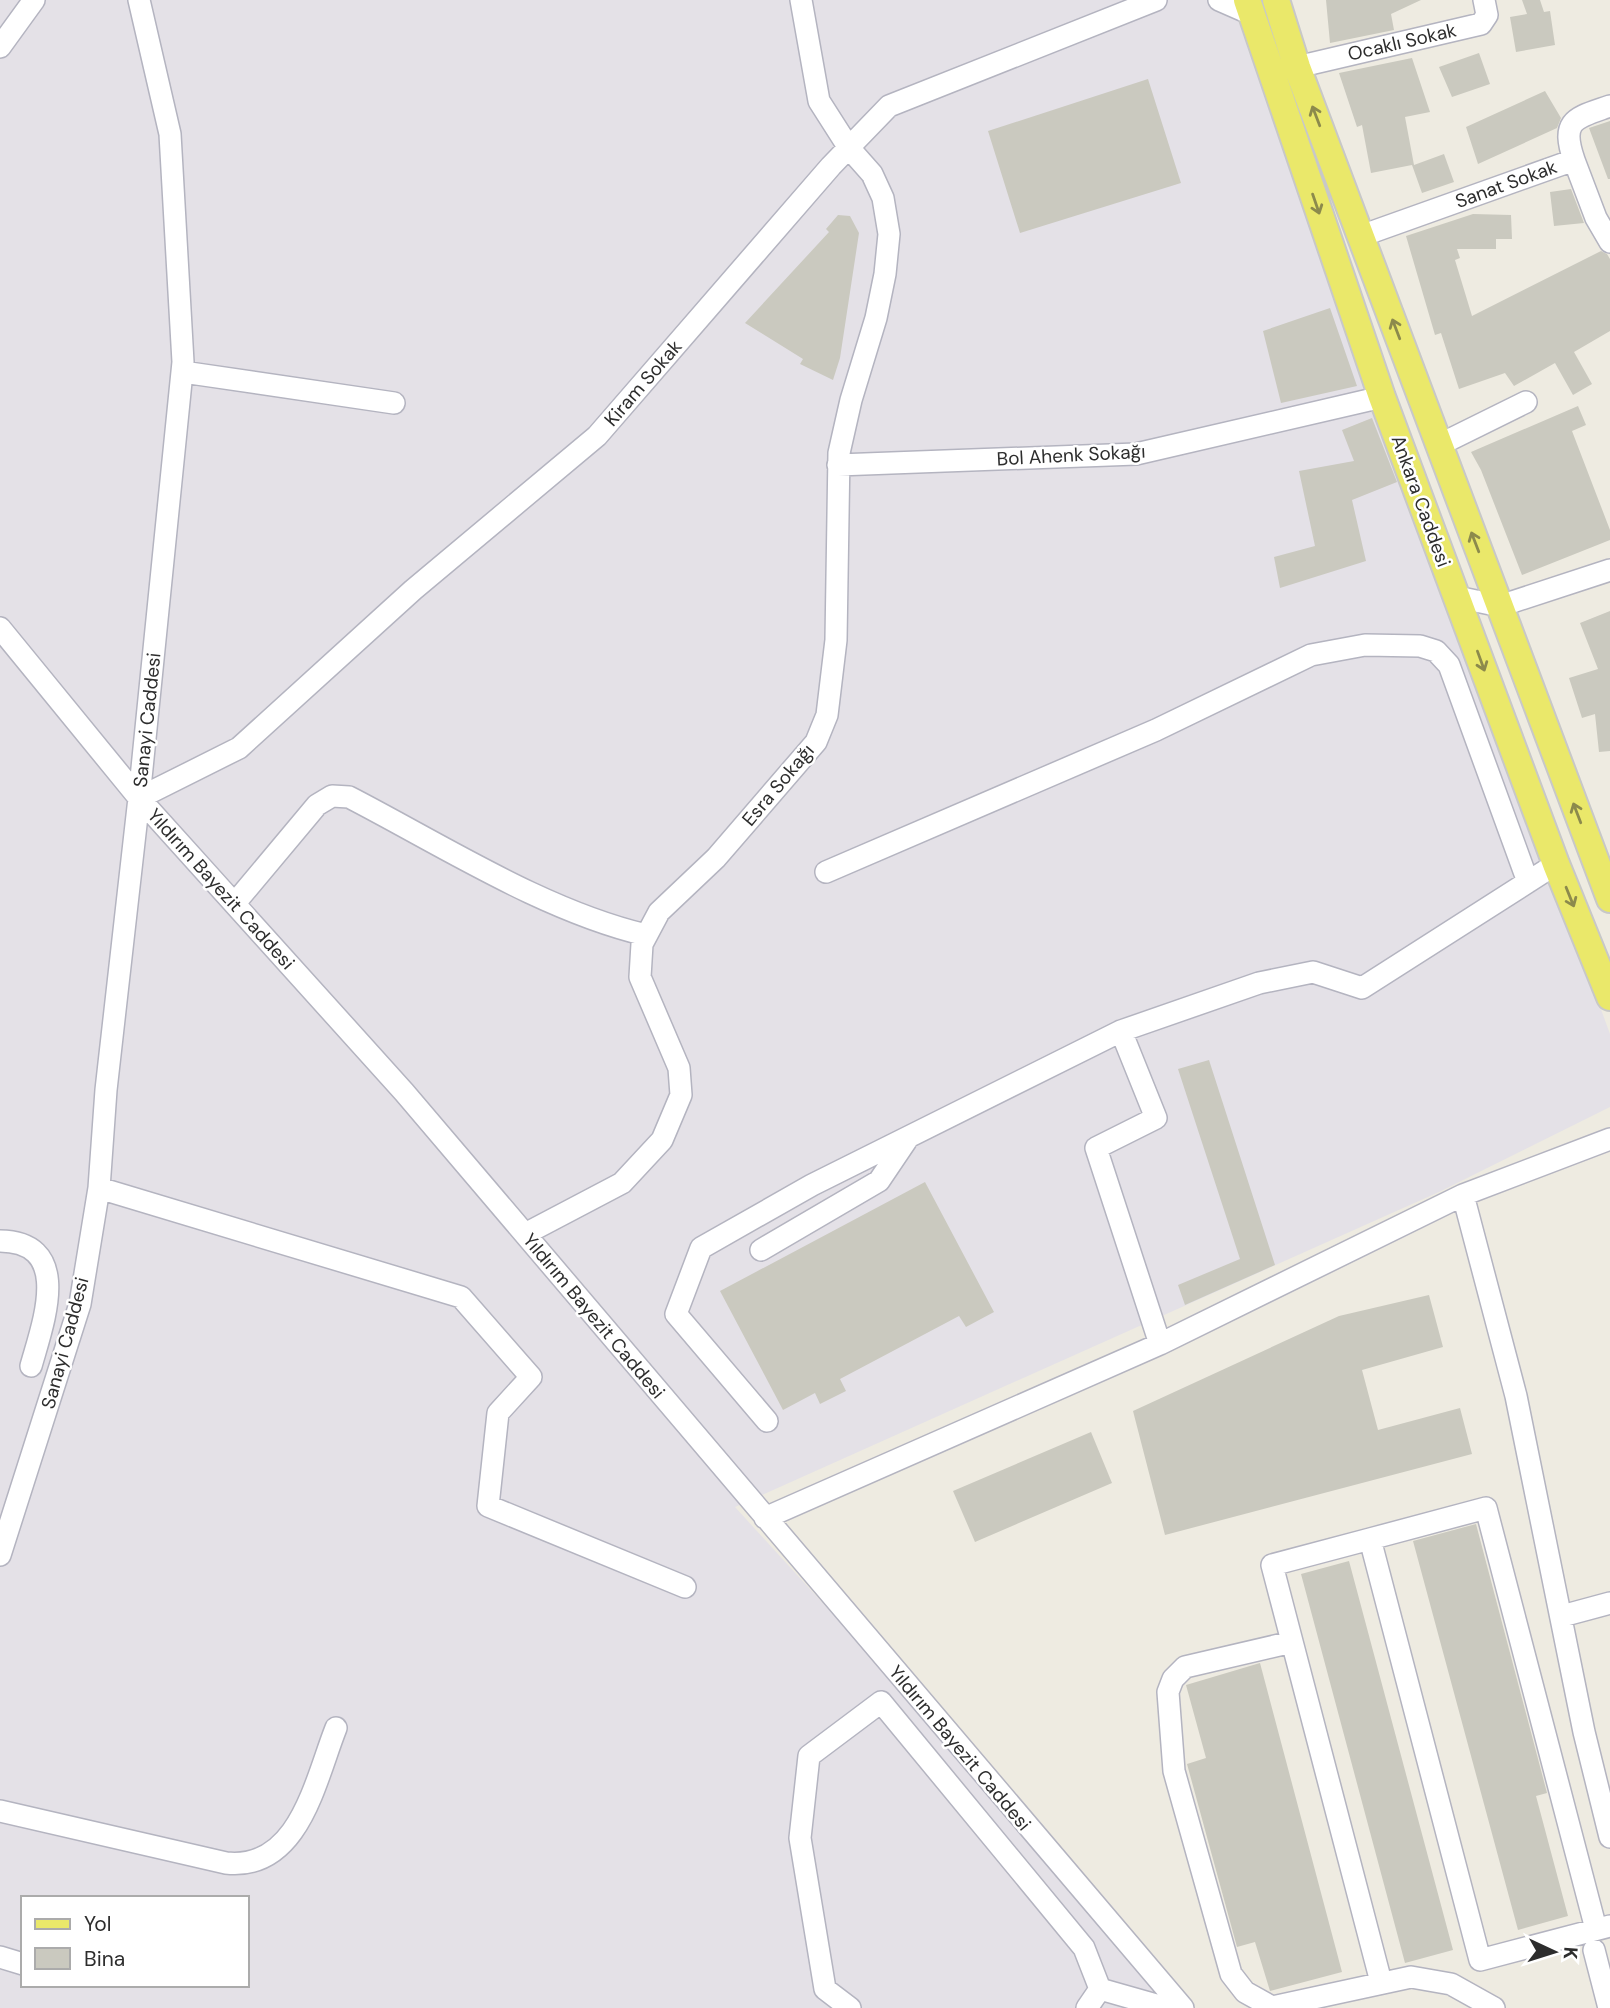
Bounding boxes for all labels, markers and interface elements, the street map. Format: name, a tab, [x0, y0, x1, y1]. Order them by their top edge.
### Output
street label: Ocaklı Sokak	[1345, 17, 1459, 67]
one-way arrow	[1308, 105, 1321, 127]
street label: Sanat Sokak	[1452, 154, 1561, 214]
one-way arrow	[1311, 192, 1323, 214]
one-way arrow	[1388, 318, 1401, 340]
street label: Kiram Sokak	[599, 334, 688, 431]
street label: Ankara Caddesi	[1386, 432, 1456, 570]
street label: Bol Ahenk Sokağı	[996, 439, 1146, 471]
one-way arrow	[1468, 531, 1481, 553]
one-way arrow	[1475, 650, 1488, 672]
street label: Sanayi Caddesi	[128, 651, 166, 789]
street label: Esra Sokağı	[736, 739, 820, 831]
one-way arrow	[1570, 802, 1583, 824]
street label: Yıldırım Bayezit Caddesi	[142, 803, 300, 975]
one-way arrow	[1564, 886, 1577, 907]
street label: Yıldırım Bayezit Caddesi	[517, 1228, 671, 1404]
street label: Sanayi Caddesi	[35, 1274, 95, 1412]
street label: Yıldırım Bayezit Caddesi	[883, 1660, 1037, 1836]
legend	[21, 1896, 248, 1987]
text: Yol	[84, 1910, 112, 1938]
north arrow	[1519, 1917, 1589, 1987]
text: Bina	[84, 1945, 125, 1973]
text: K	[1558, 1946, 1583, 1960]

